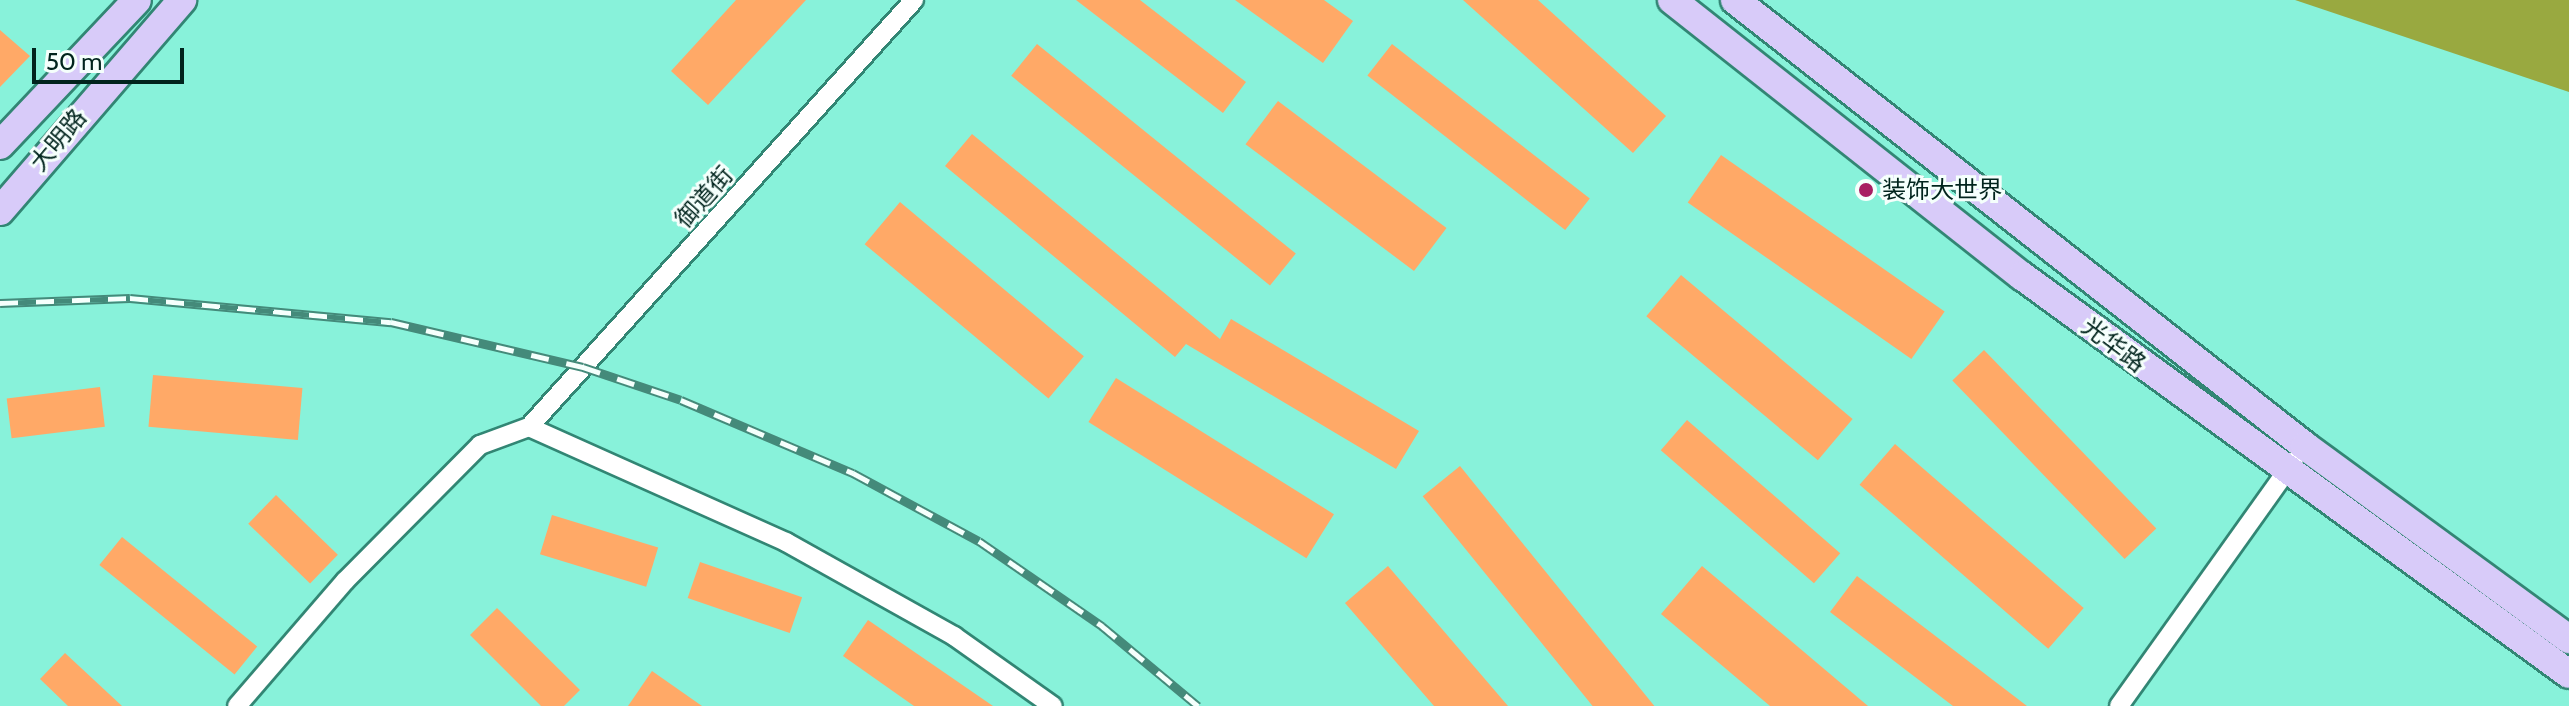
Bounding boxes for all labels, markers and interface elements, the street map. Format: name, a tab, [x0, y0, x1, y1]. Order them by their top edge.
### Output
scale bar	[36, 32, 188, 82]
text: 50 m	[46, 47, 102, 76]
street label: 大明路	[24, 103, 92, 177]
street label: 御道街	[669, 161, 739, 233]
place label: 装饰大世界	[1882, 176, 2002, 204]
marker: 装饰大世界	[1857, 181, 1875, 199]
street label: 光华路	[2077, 312, 2151, 378]

